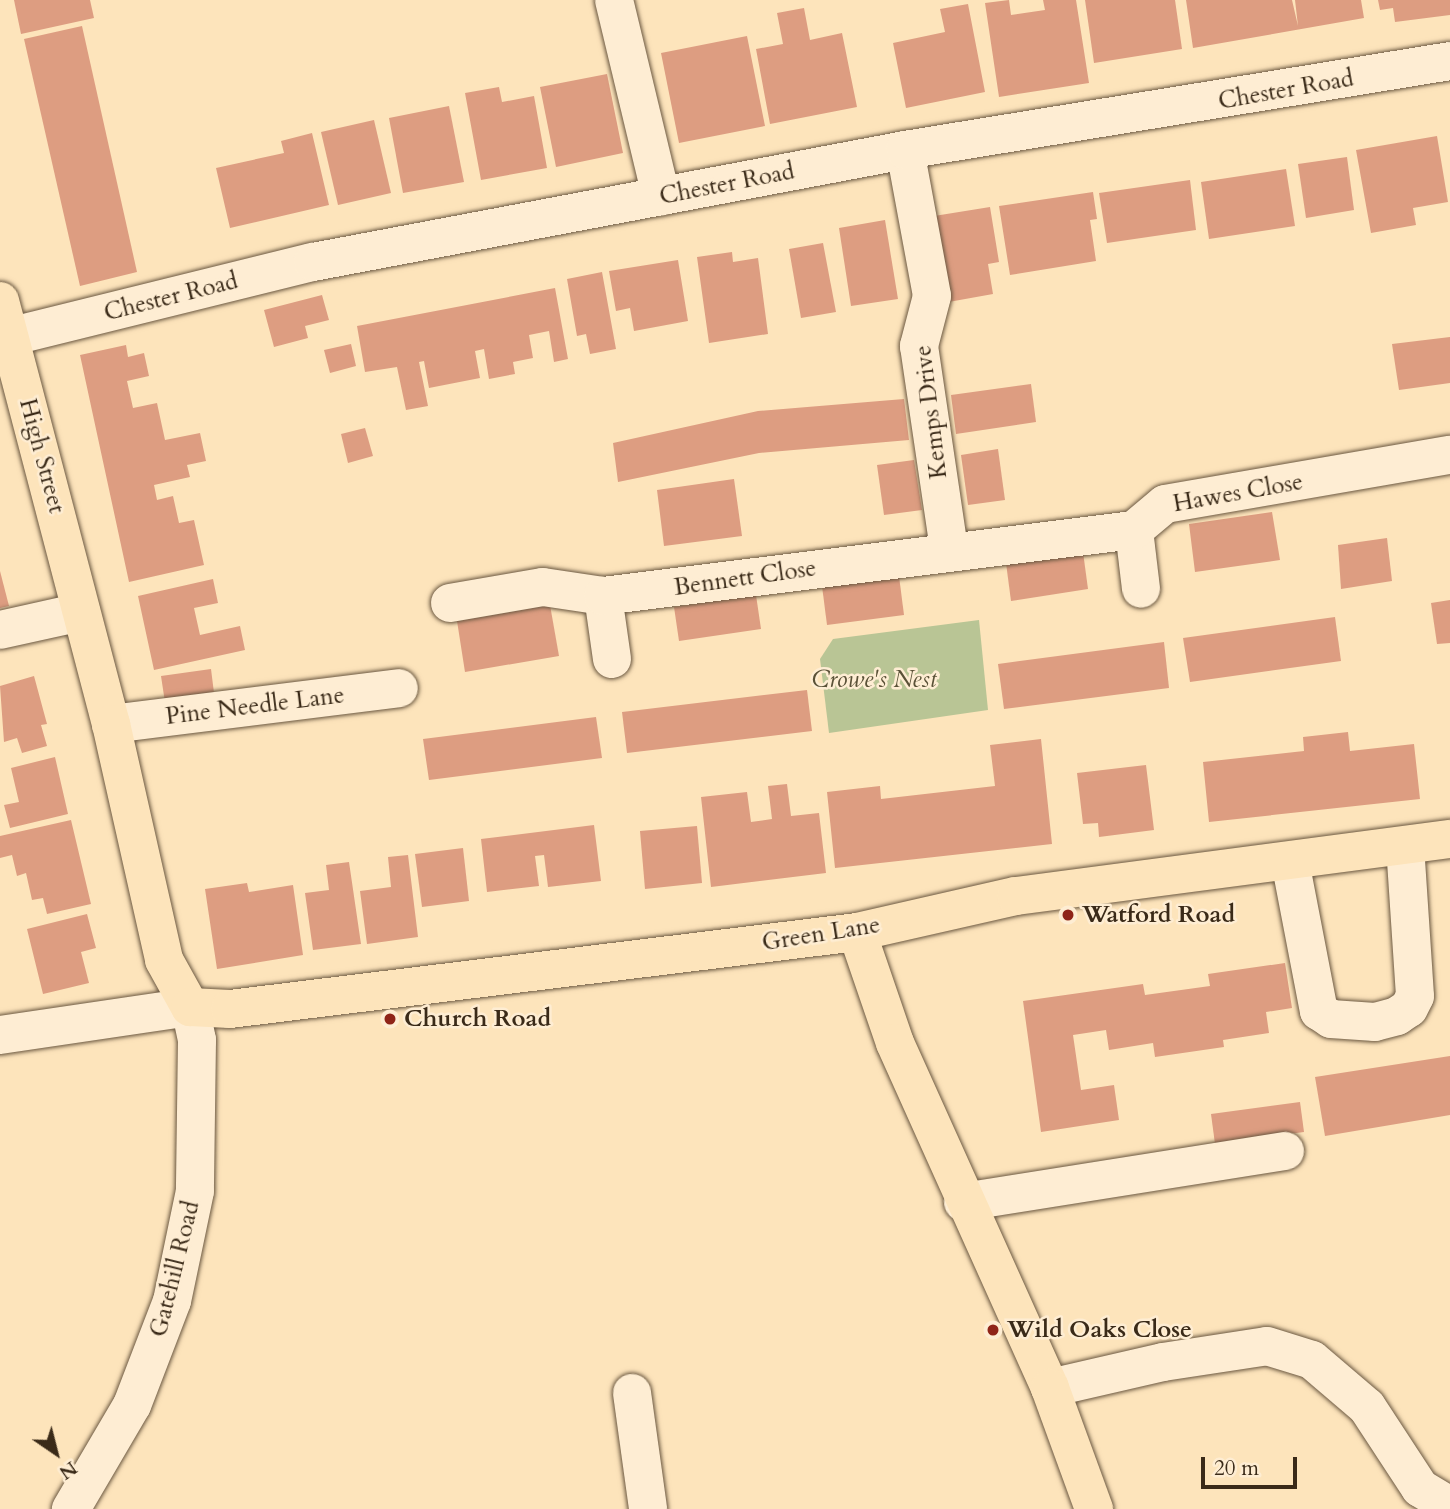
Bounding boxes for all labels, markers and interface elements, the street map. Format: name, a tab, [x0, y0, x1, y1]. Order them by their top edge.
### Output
street label: Chester Road	[1216, 64, 1356, 116]
street label: Chester Road	[657, 157, 797, 211]
street label: Chester Road	[101, 266, 241, 328]
street label: Kemps Drive	[909, 344, 953, 480]
street label: High Street	[13, 395, 71, 517]
street label: Hawes Close	[1171, 467, 1305, 519]
street label: Bennett Close	[672, 554, 818, 602]
park label: Crowe's Nest	[811, 666, 937, 694]
street label: Pine Needle Lane	[164, 681, 346, 731]
place label: Watford Road	[1082, 901, 1235, 929]
marker: Watford Road	[1060, 907, 1076, 923]
street label: Green Lane	[760, 910, 882, 958]
place label: Church Road	[404, 1005, 551, 1033]
marker: Church Road	[382, 1011, 398, 1027]
street label: Gatehill Road	[144, 1198, 206, 1340]
place label: Wild Oaks Close	[1007, 1316, 1192, 1344]
marker: Wild Oaks Close	[985, 1322, 1001, 1338]
north arrow	[21, 1418, 91, 1488]
scale bar	[1205, 1442, 1301, 1486]
text: 20 m	[1214, 1454, 1259, 1483]
text: N	[54, 1455, 82, 1486]

